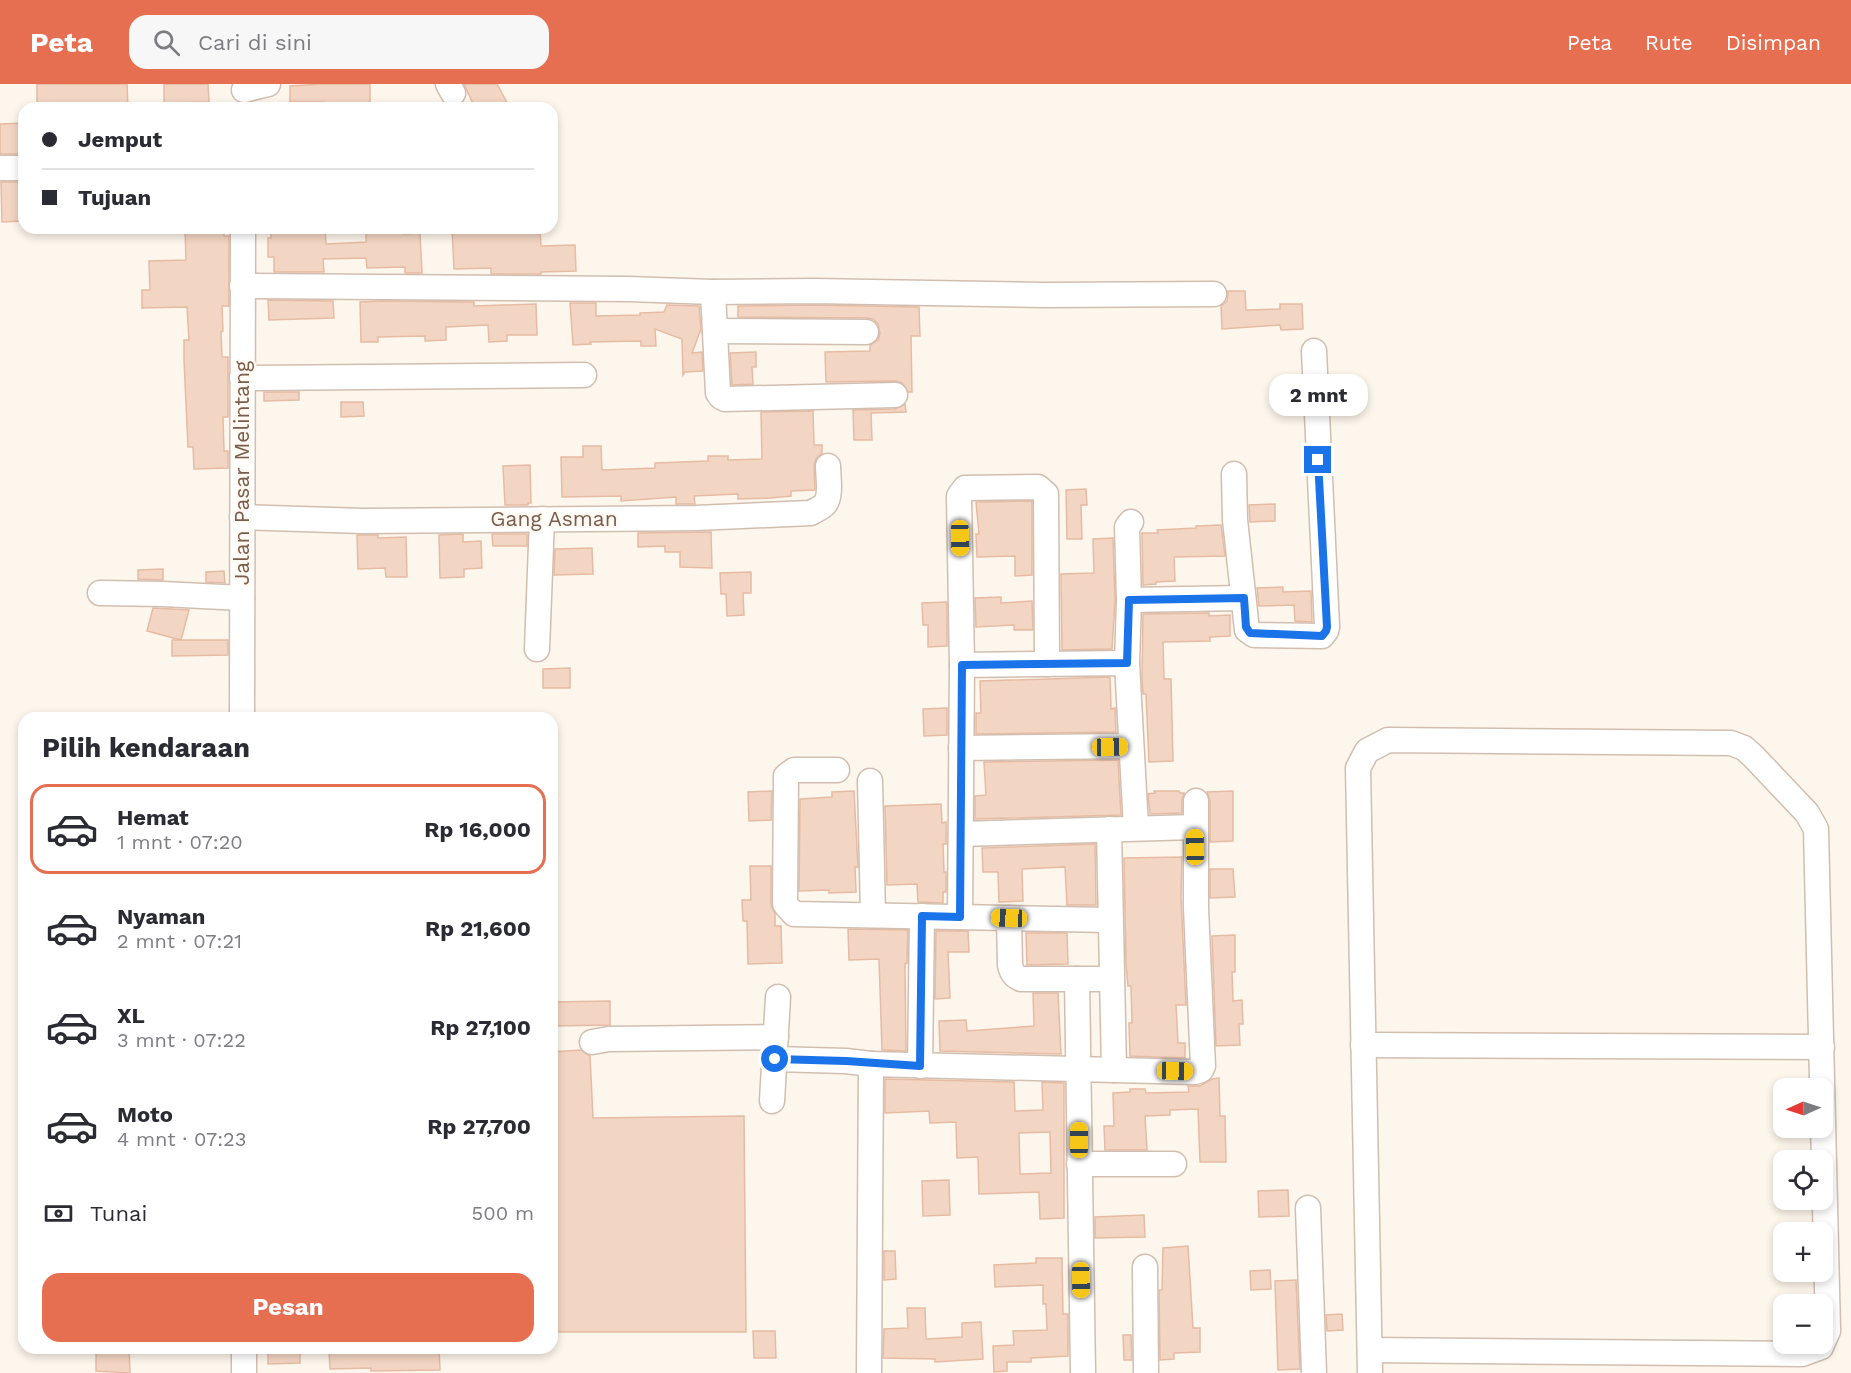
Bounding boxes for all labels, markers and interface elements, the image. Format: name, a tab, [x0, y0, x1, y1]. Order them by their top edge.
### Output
search box	[129, 15, 549, 69]
text: Peta	[30, 26, 93, 59]
icon: search	[150, 26, 183, 59]
text: Cari di sini	[198, 30, 312, 55]
text: Peta	[1567, 30, 1612, 55]
text: Rute	[1645, 30, 1693, 55]
text: Disimpan	[1726, 30, 1821, 55]
text: Jemput	[78, 127, 162, 152]
text: Tujuan	[78, 185, 151, 210]
street label: Jalan Pasar Melintang	[229, 360, 254, 585]
callout: 2 mnt	[1268, 373, 1368, 415]
text: 2 mnt	[1290, 383, 1347, 407]
route end	[1304, 446, 1331, 473]
street label: Gang Asman	[490, 506, 618, 531]
car	[951, 520, 969, 556]
text: Pilih kendaraan	[42, 732, 250, 764]
car	[1092, 738, 1128, 756]
icon: car	[45, 802, 99, 856]
text: Hemat	[117, 805, 189, 830]
text: Rp 16,000	[424, 817, 531, 842]
car	[1186, 829, 1204, 865]
text: 1 mnt · 07:20	[117, 830, 243, 854]
icon: car	[45, 901, 99, 955]
text: Nyaman	[117, 904, 205, 929]
car	[991, 908, 1027, 928]
text: Rp 21,600	[425, 916, 531, 941]
text: 2 mnt · 07:21	[117, 929, 242, 953]
icon: car	[45, 1000, 99, 1054]
text: XL	[117, 1003, 145, 1028]
text: Rp 27,100	[430, 1015, 531, 1040]
text: 3 mnt · 07:22	[117, 1028, 246, 1052]
route start	[761, 1045, 788, 1072]
car	[1157, 1062, 1193, 1080]
north arrow	[1773, 1078, 1833, 1138]
map controls	[1773, 1078, 1833, 1354]
icon: car	[45, 1099, 99, 1153]
text: Moto	[117, 1102, 173, 1127]
text: Rp 27,700	[427, 1114, 531, 1139]
car	[1070, 1122, 1088, 1158]
text: 4 mnt · 07:23	[117, 1127, 246, 1151]
button: locate	[1773, 1150, 1833, 1210]
icon: cash	[42, 1197, 75, 1230]
text: Tunai	[90, 1201, 147, 1226]
text: 500 m	[472, 1201, 534, 1225]
button: +	[1773, 1222, 1833, 1282]
car	[1072, 1262, 1090, 1298]
button: Pesan	[42, 1273, 534, 1342]
button: −	[1773, 1294, 1833, 1354]

